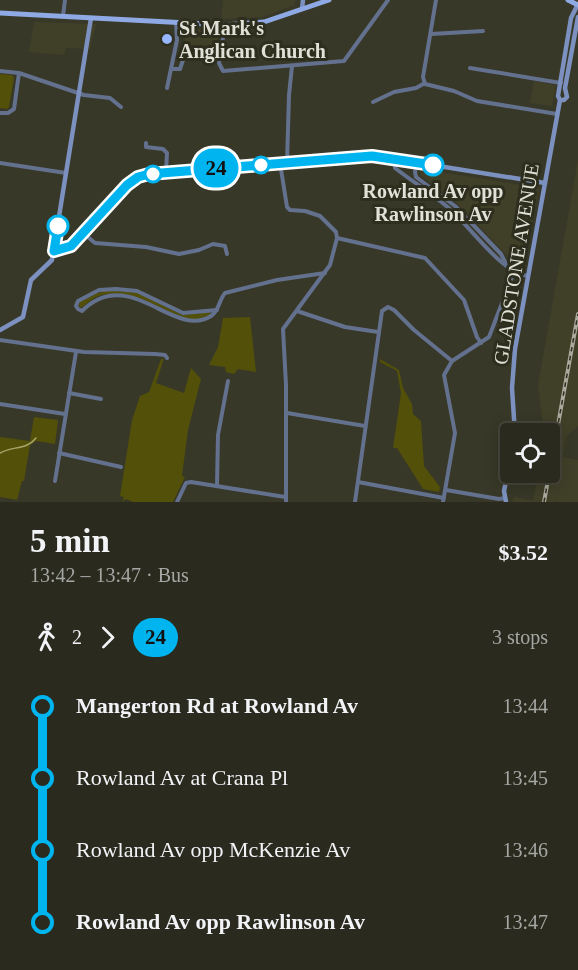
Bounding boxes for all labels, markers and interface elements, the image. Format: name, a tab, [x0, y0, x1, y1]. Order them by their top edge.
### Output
place label: St Mark's Anglican Church	[179, 17, 326, 63]
marker: St Mark's Anglican Church	[160, 32, 174, 46]
line badge: 24	[189, 148, 243, 188]
marker: Rowland Av opp Rawlinson Av	[422, 154, 444, 176]
text: 24	[206, 156, 227, 180]
unlabelled marker	[252, 156, 270, 174]
street label: GLADSTONE AVENUE	[489, 162, 543, 366]
unlabelled marker	[144, 165, 162, 183]
place label: Rowland Av opp Rawlinson Av	[363, 180, 503, 225]
unlabelled marker	[47, 215, 69, 237]
map controls	[500, 423, 560, 483]
button: locate	[500, 423, 560, 483]
text: 5 min	[30, 523, 110, 559]
text: $3.52	[499, 540, 548, 565]
text: 13:42 – 13:47 · Bus	[30, 564, 189, 586]
icon: walk	[30, 621, 63, 654]
icon: forward	[91, 621, 124, 654]
text: 24	[145, 625, 166, 649]
text: 2	[72, 626, 82, 648]
text: 3 stops	[492, 626, 548, 648]
text: Mangerton Rd at Rowland Av	[76, 693, 358, 718]
text: 13:44	[502, 695, 548, 717]
text: Rowland Av at Crana Pl	[76, 765, 288, 790]
text: 13:45	[502, 767, 548, 789]
text: Rowland Av opp McKenzie Av	[76, 837, 350, 862]
text: 13:46	[502, 839, 548, 861]
text: Rowland Av opp Rawlinson Av	[76, 909, 365, 934]
text: 13:47	[502, 911, 548, 933]

